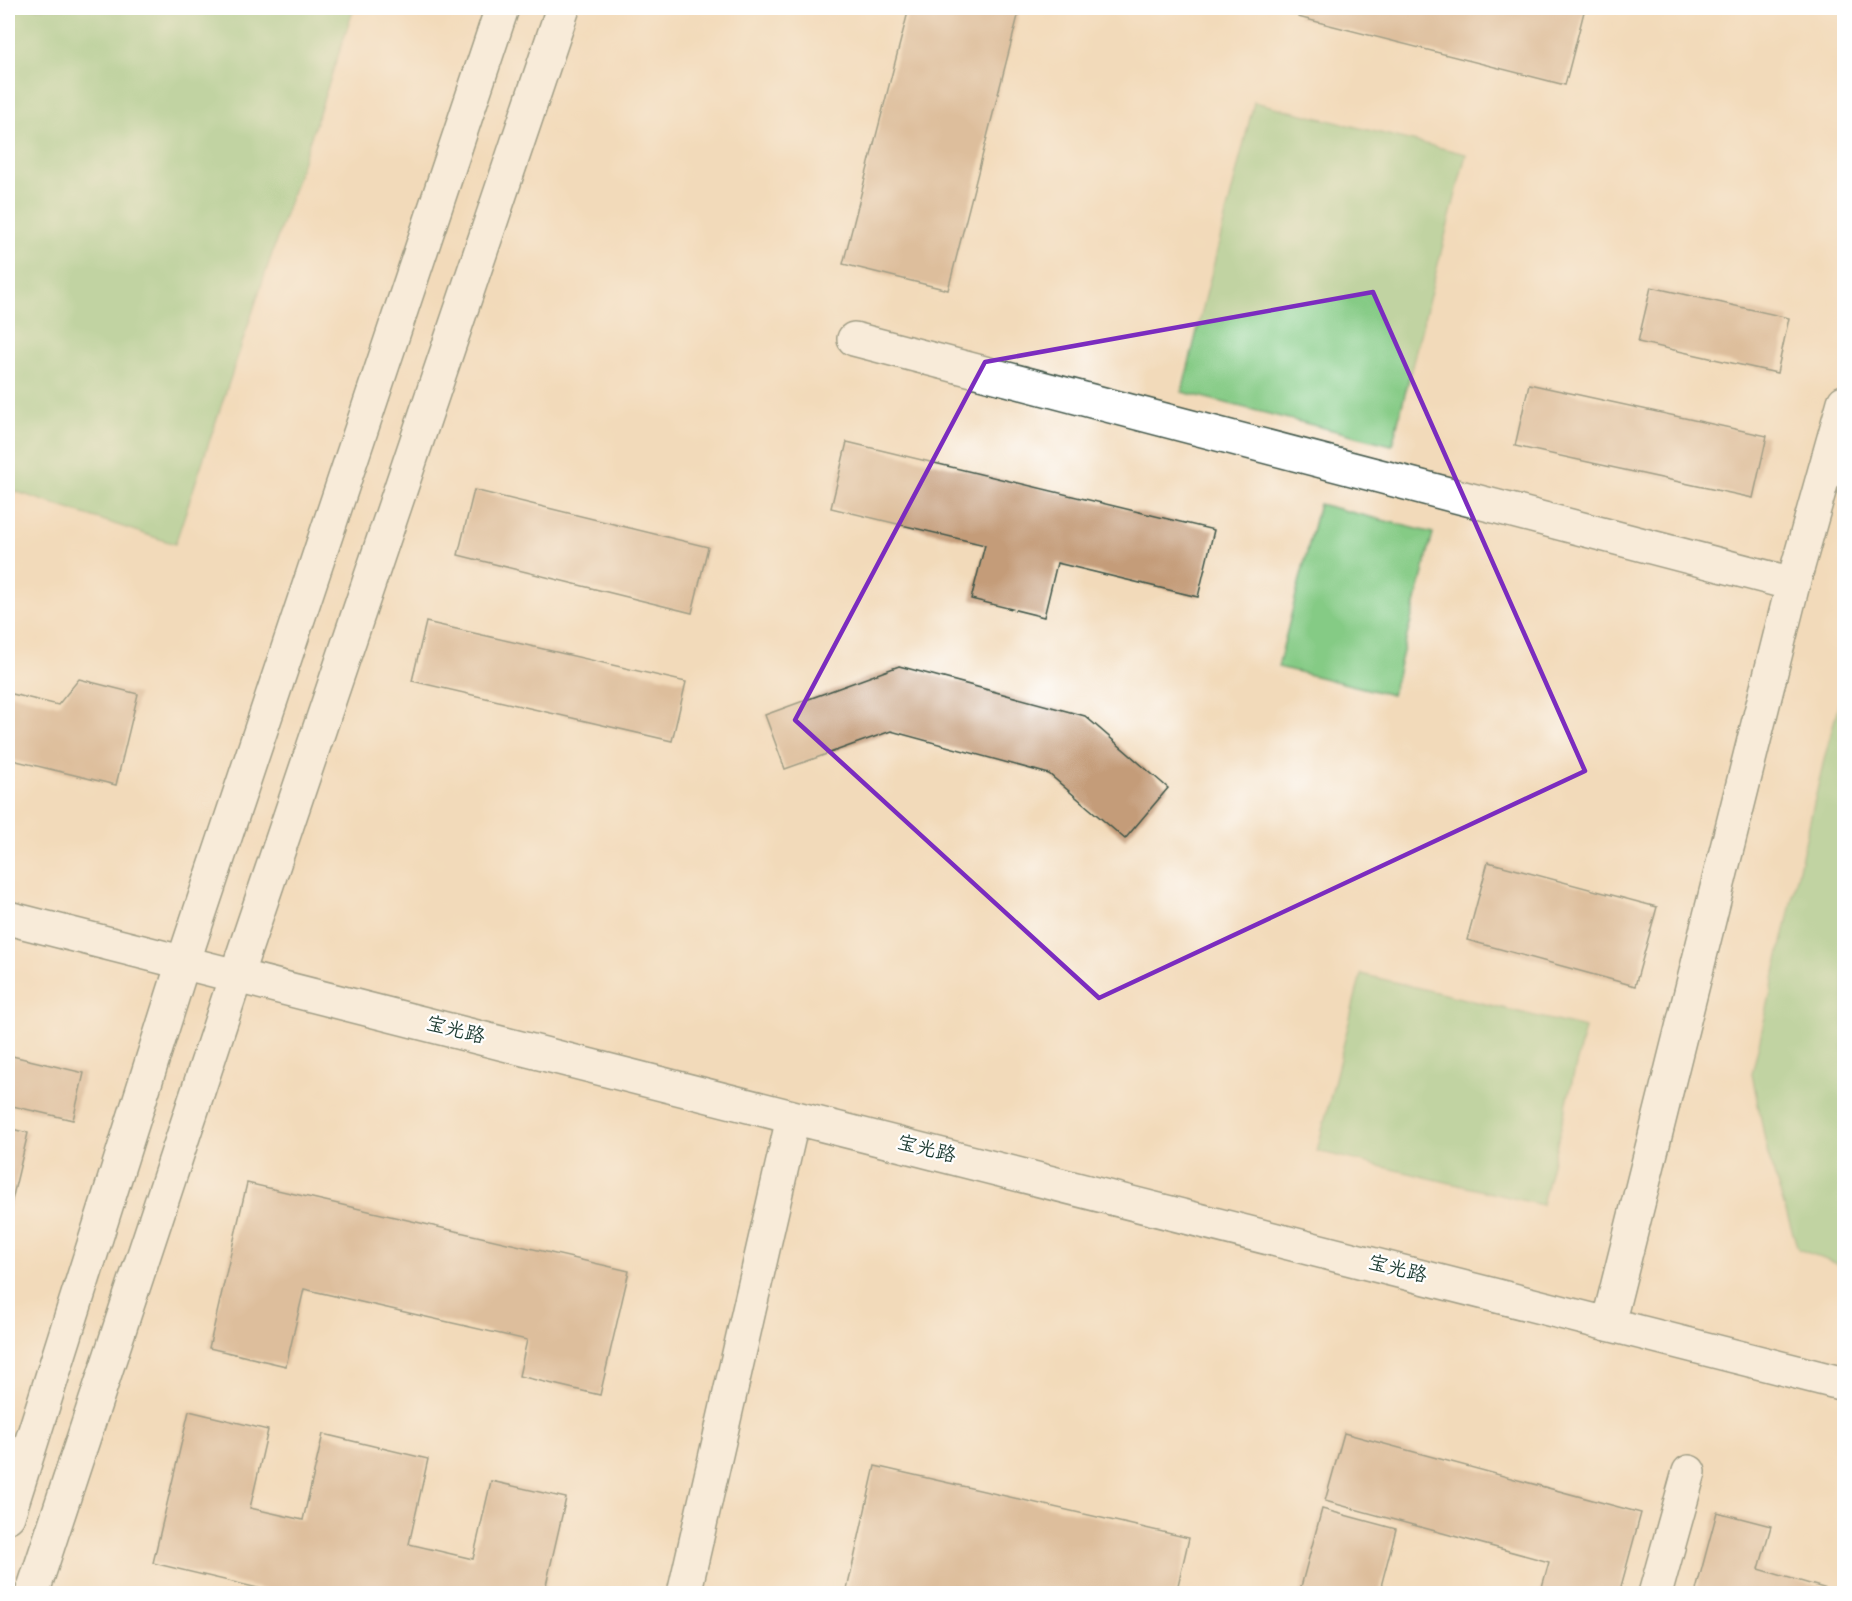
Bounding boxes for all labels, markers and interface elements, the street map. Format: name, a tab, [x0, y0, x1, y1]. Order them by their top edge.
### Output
street label: 宝光路	[423, 1011, 488, 1053]
street label: 宝光路	[894, 1130, 959, 1172]
street label: 宝光路	[1365, 1250, 1430, 1292]

